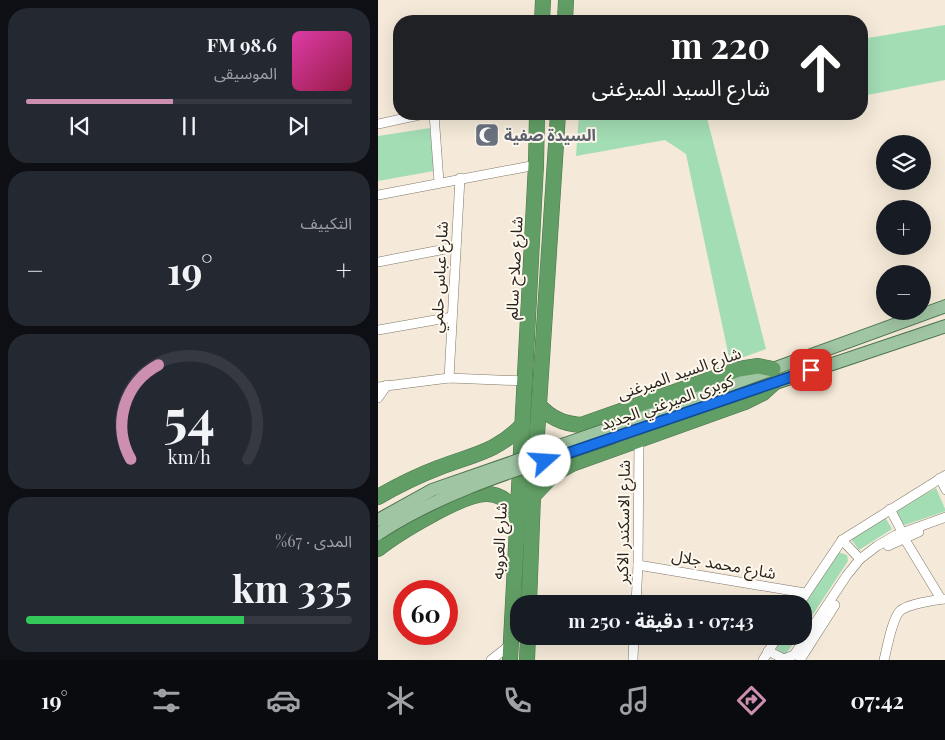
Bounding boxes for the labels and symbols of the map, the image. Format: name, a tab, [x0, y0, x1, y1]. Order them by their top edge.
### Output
mosque icon: السيدة صفية	[474, 122, 500, 148]
place label: السيدة صفية	[504, 124, 596, 145]
street label: شارع صلاح سالم	[500, 216, 530, 320]
street label: شارع عباس حلمي	[425, 221, 455, 334]
street label: شارع السيد الميرغنى	[614, 341, 745, 406]
pin	[790, 349, 832, 391]
street label: كوبرى الميرغني الجديد	[598, 369, 737, 437]
position arrow	[518, 434, 570, 486]
street label: شارع الاسكندر الاكبر	[611, 460, 637, 585]
street label: شارع العروبه	[486, 502, 514, 580]
street label: شارع محمد جلال	[670, 544, 778, 586]
speed limit sign: 60	[393, 580, 458, 645]

